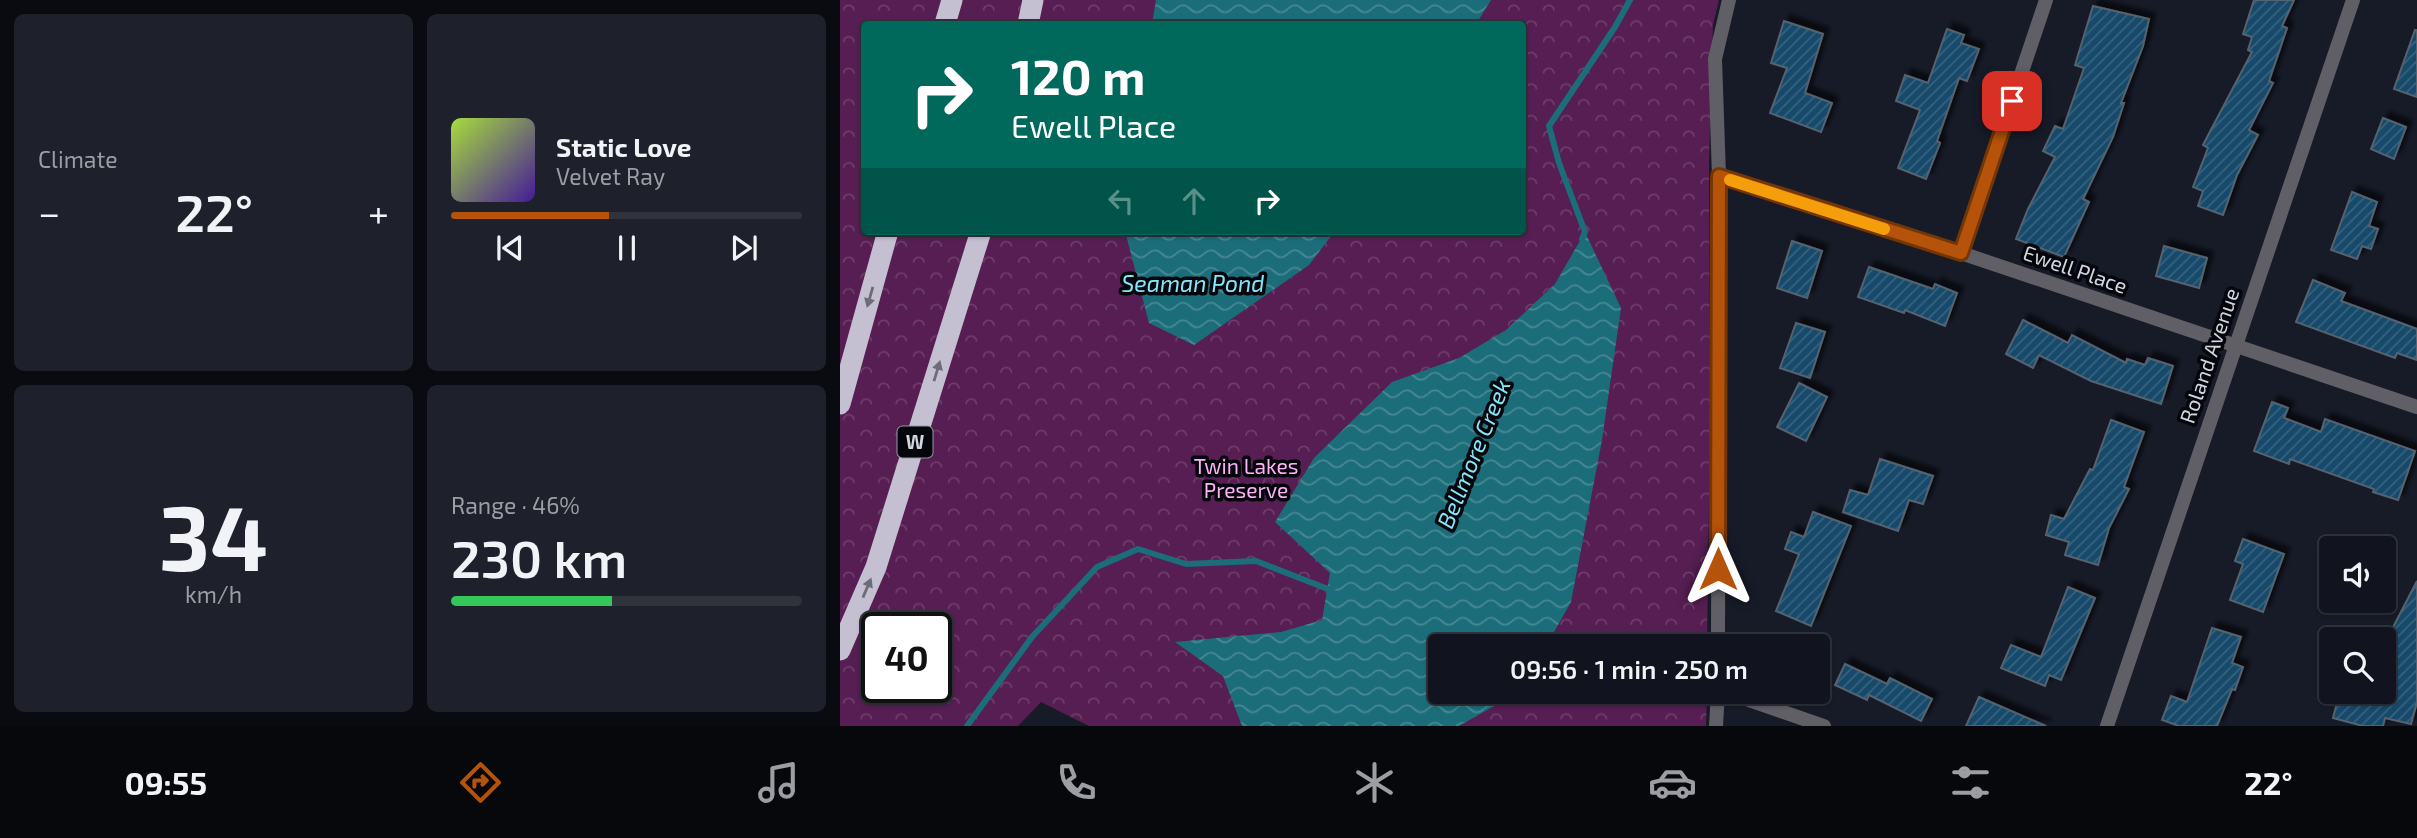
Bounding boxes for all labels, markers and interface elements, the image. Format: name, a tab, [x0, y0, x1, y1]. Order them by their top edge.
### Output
text: 120 m	[1011, 46, 1145, 105]
icon: right	[896, 49, 987, 140]
pin	[1982, 71, 2042, 131]
icon: arrive	[1993, 82, 2031, 120]
text: Ewell Place	[1011, 106, 1176, 144]
text: Static Love	[556, 131, 692, 162]
text: Climate	[38, 145, 118, 173]
text: Velvet Ray	[556, 162, 665, 190]
text: 22°	[175, 180, 253, 242]
icon: left	[1102, 182, 1140, 220]
icon: ahead	[1175, 182, 1213, 220]
icon: right	[1248, 182, 1286, 220]
text: −	[38, 189, 60, 235]
text: +	[368, 189, 389, 235]
icon: previous	[491, 229, 529, 267]
icon: pause	[608, 229, 646, 267]
icon: next	[725, 229, 763, 267]
street label: Ewell Place	[2020, 239, 2131, 298]
water label: Seaman Pond	[1121, 269, 1265, 297]
street label: Roland Avenue	[2174, 285, 2243, 426]
one-way arrow	[864, 287, 874, 308]
one-way arrow	[933, 361, 943, 382]
water label: Bellmore Creek	[1430, 375, 1516, 532]
road number: W	[897, 426, 932, 458]
park label: Twin Lakes Preserve	[1194, 453, 1298, 502]
text: 34	[159, 480, 268, 589]
text: Range · 46%	[451, 491, 580, 519]
text: 230 km	[451, 526, 627, 588]
position arrow	[1681, 532, 1755, 606]
map controls	[2319, 536, 2396, 704]
button: sound	[2319, 536, 2396, 613]
one-way arrow	[862, 577, 873, 598]
text: km/h	[185, 580, 242, 608]
speed limit sign: 40	[861, 612, 952, 703]
button: search	[2319, 627, 2396, 704]
text: 09:56 · 1 min · 250 m	[1510, 653, 1748, 684]
icon: directions	[456, 758, 505, 807]
icon: music	[754, 758, 803, 807]
icon: phone	[1052, 758, 1101, 807]
icon: climate	[1350, 758, 1399, 807]
icon: car	[1648, 758, 1697, 807]
icon: filters	[1946, 758, 1995, 807]
text: 09:55	[125, 763, 207, 801]
text: 22°	[2244, 763, 2292, 801]

